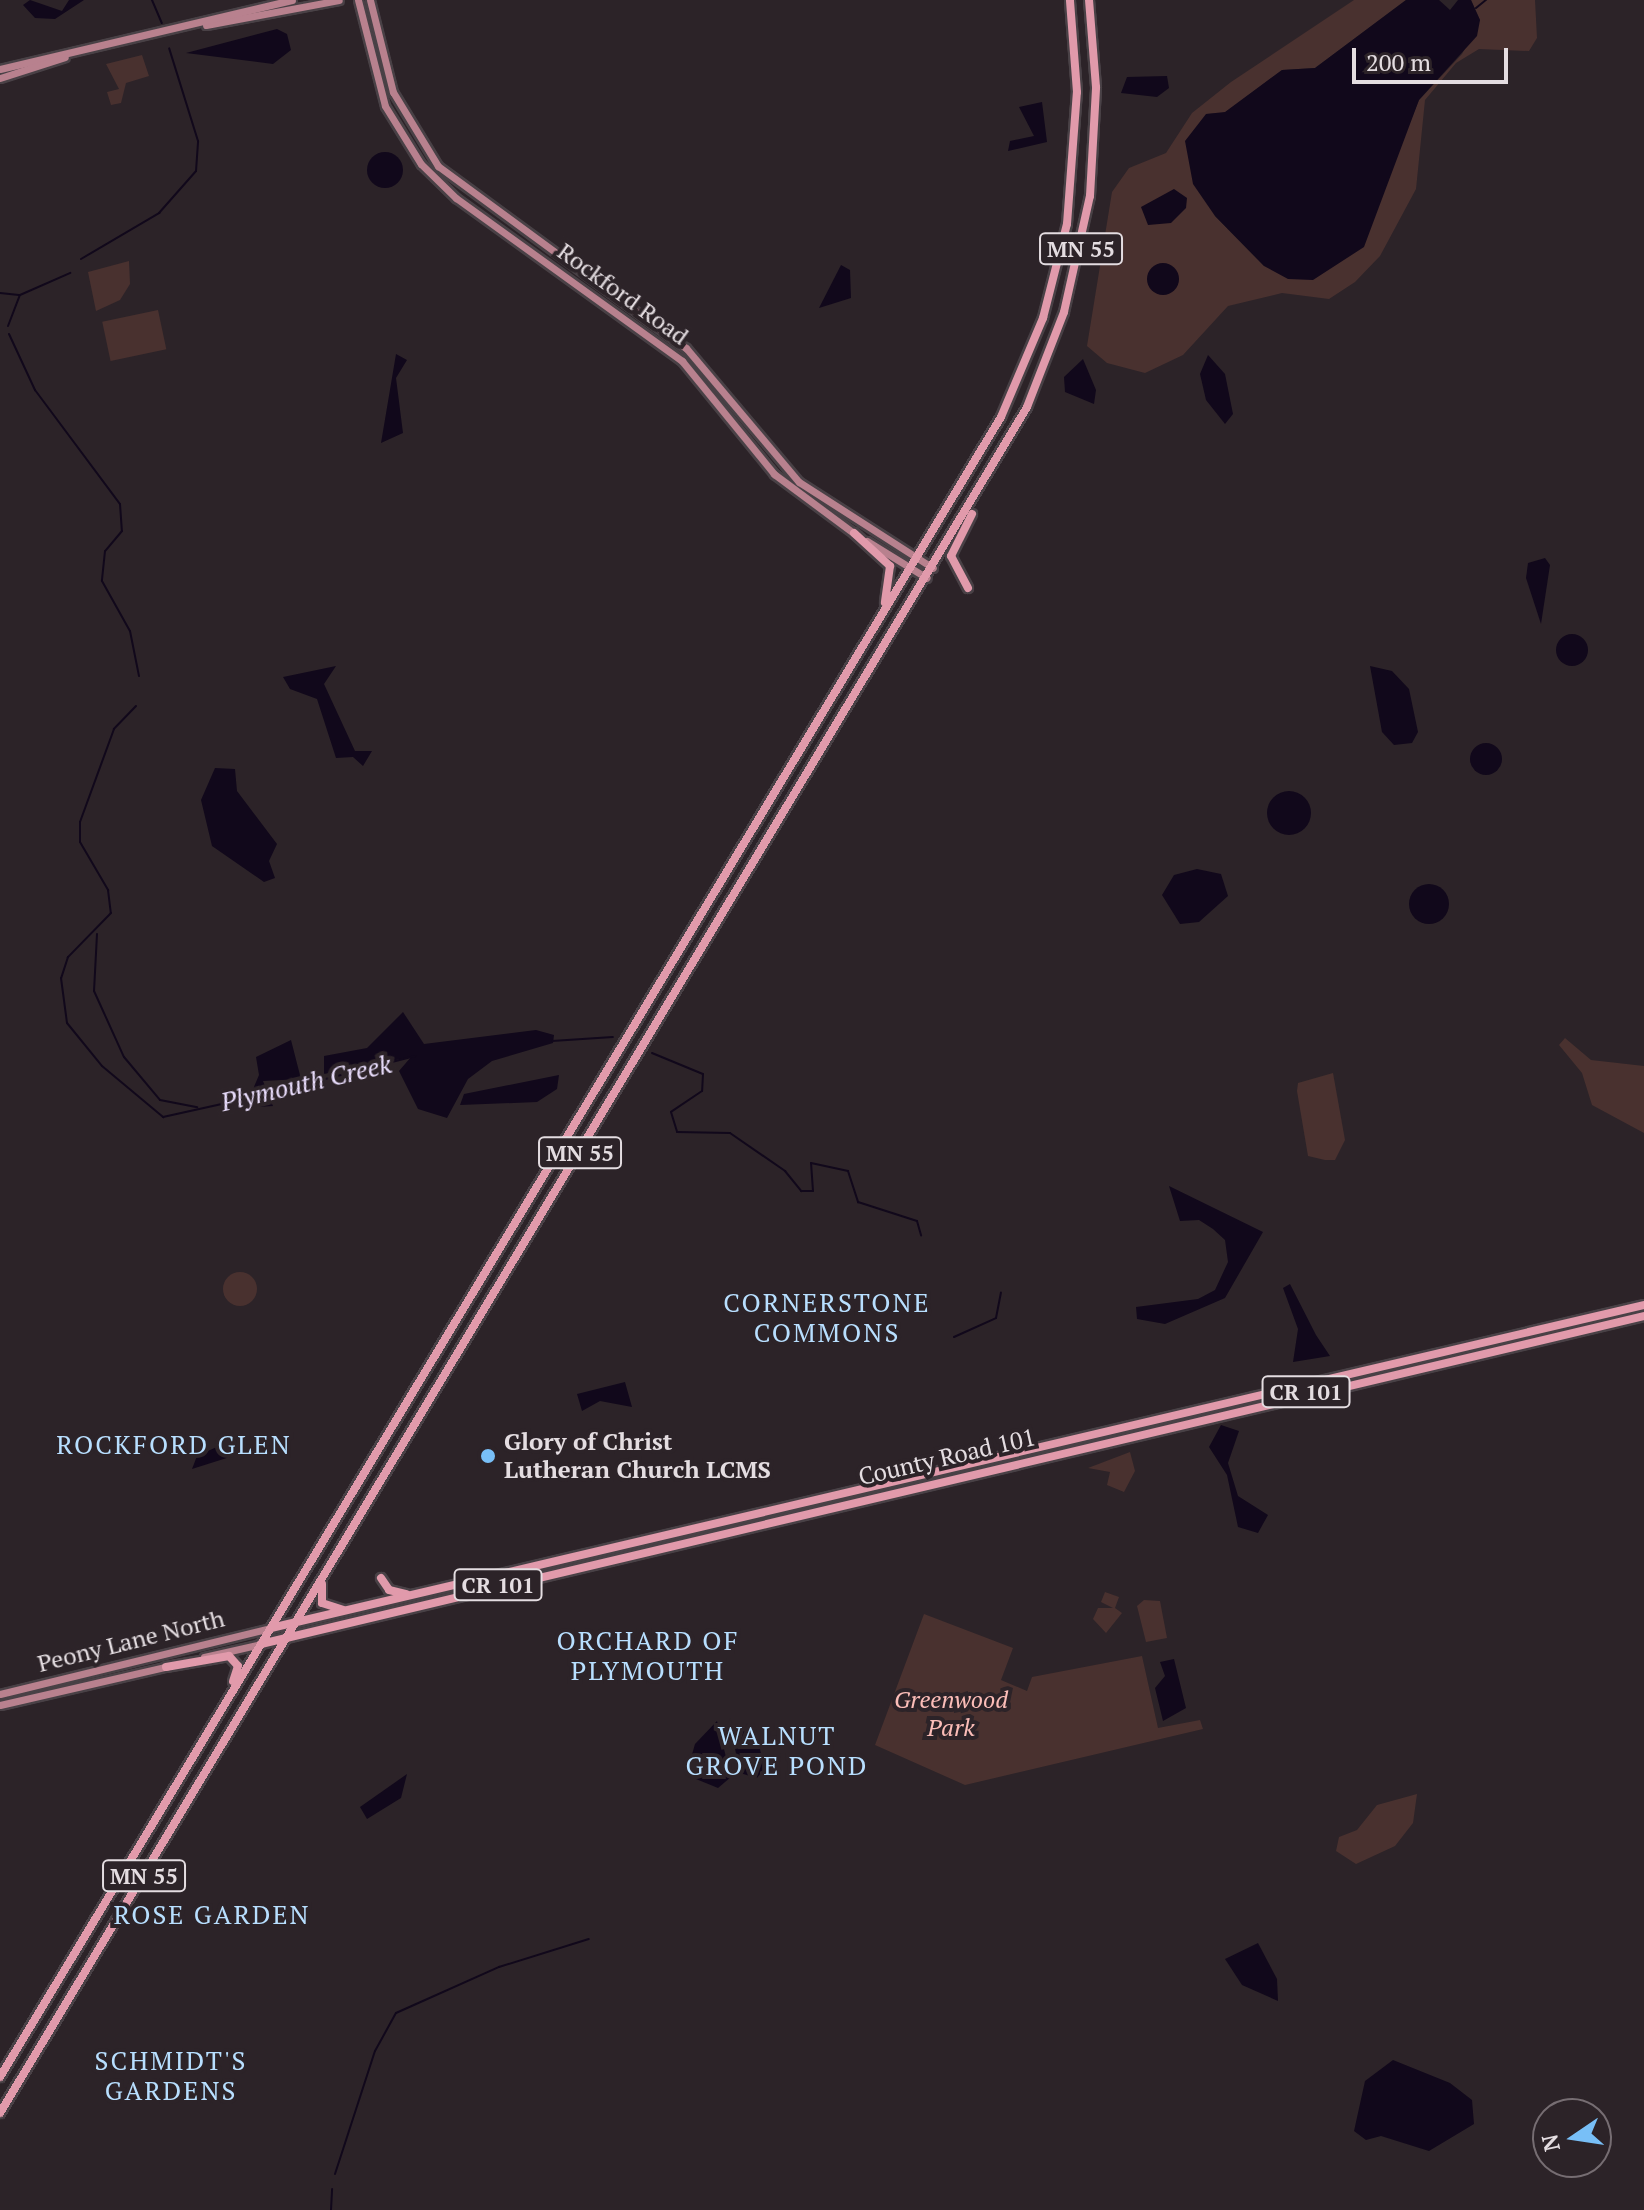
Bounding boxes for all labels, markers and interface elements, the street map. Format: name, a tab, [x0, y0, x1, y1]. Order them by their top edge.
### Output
scale bar	[1356, 32, 1512, 82]
text: 200 m	[1366, 46, 1431, 78]
road number: MN 55	[1039, 231, 1123, 267]
street label: Rockford Road	[552, 237, 694, 351]
water label: Plymouth Creek	[218, 1048, 394, 1118]
road number: MN 55	[538, 1135, 622, 1171]
district label: CORNERSTONE COMMONS	[723, 1287, 931, 1348]
road number: CR 101	[1260, 1374, 1352, 1410]
street label: County Road 101	[856, 1423, 1038, 1491]
place label: Glory of Christ Lutheran Church LCMS	[504, 1428, 771, 1484]
district label: ROCKFORD GLEN	[56, 1429, 292, 1461]
marker: Glory of Christ Lutheran Church LCMS	[479, 1447, 497, 1465]
road number: CR 101	[452, 1567, 544, 1603]
street label: Peony Lane North	[35, 1604, 227, 1678]
district label: ORCHARD OF PLYMOUTH	[556, 1625, 740, 1686]
park label: Greenwood Park	[894, 1686, 1008, 1742]
district label: WALNUT GROVE POND	[686, 1720, 868, 1782]
road number: MN 55	[102, 1858, 186, 1894]
district label: ROSE GARDEN	[113, 1899, 311, 1931]
district label: SCHMIDT'S GARDENS	[95, 2045, 247, 2106]
north arrow	[1532, 2098, 1612, 2178]
text: N	[1534, 2132, 1566, 2154]

